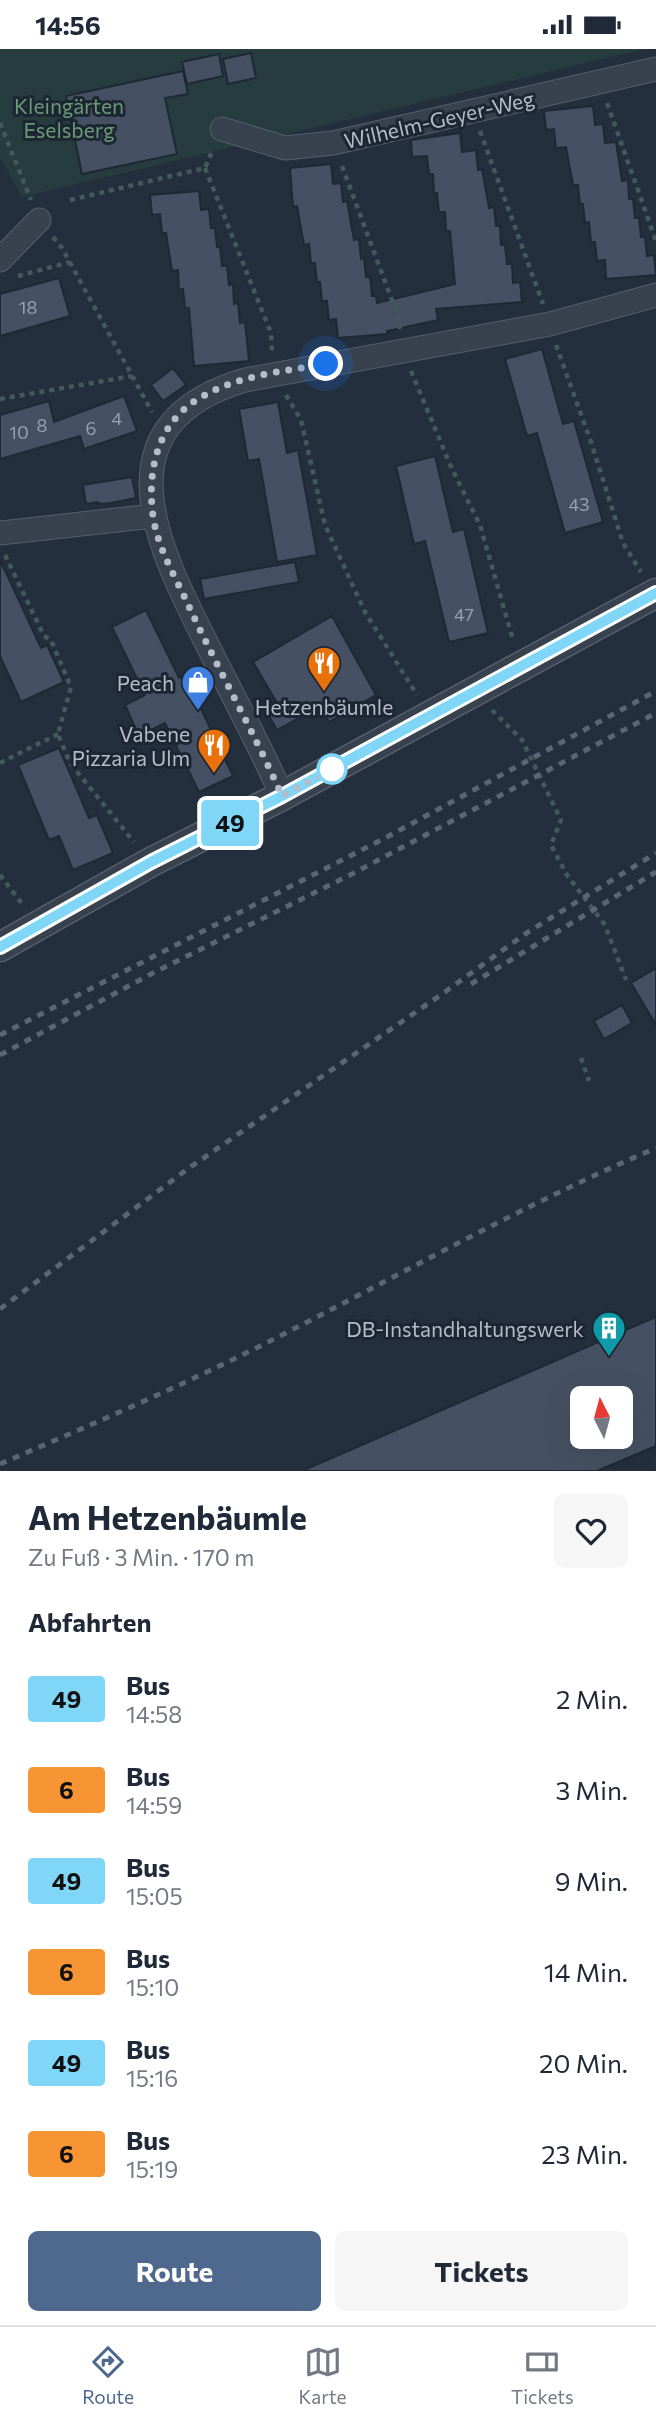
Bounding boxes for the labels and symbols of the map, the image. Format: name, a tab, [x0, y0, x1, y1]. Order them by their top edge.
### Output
street label: Wilhelm-Geyer-Weg	[342, 85, 536, 153]
park label: Kleingärten Eselsberg	[14, 93, 124, 142]
house number: 18	[19, 296, 37, 318]
your location	[308, 346, 343, 381]
house number: 4	[112, 407, 123, 429]
house number: 8	[37, 414, 48, 436]
house number: 6	[86, 417, 96, 439]
house number: 10	[9, 421, 29, 443]
house number: 43	[568, 493, 590, 515]
house number: 47	[454, 603, 474, 625]
restaurant icon: Hetzenbäumle	[305, 644, 343, 693]
shop icon: Peach	[179, 663, 217, 712]
place label: Peach	[117, 670, 174, 695]
place label: Hetzenbäumle	[255, 694, 393, 719]
place label: Vabene Pizzaria Ulm	[72, 721, 190, 770]
restaurant icon: Vabene Pizzaria Ulm	[195, 726, 233, 775]
unlabelled marker	[317, 754, 347, 784]
line badge: 49	[198, 800, 262, 846]
building icon: DB-Instandhaltungswerk	[590, 1309, 628, 1358]
place label: DB-Instandhaltungswerk	[346, 1316, 584, 1341]
north arrow	[570, 1386, 634, 1449]

